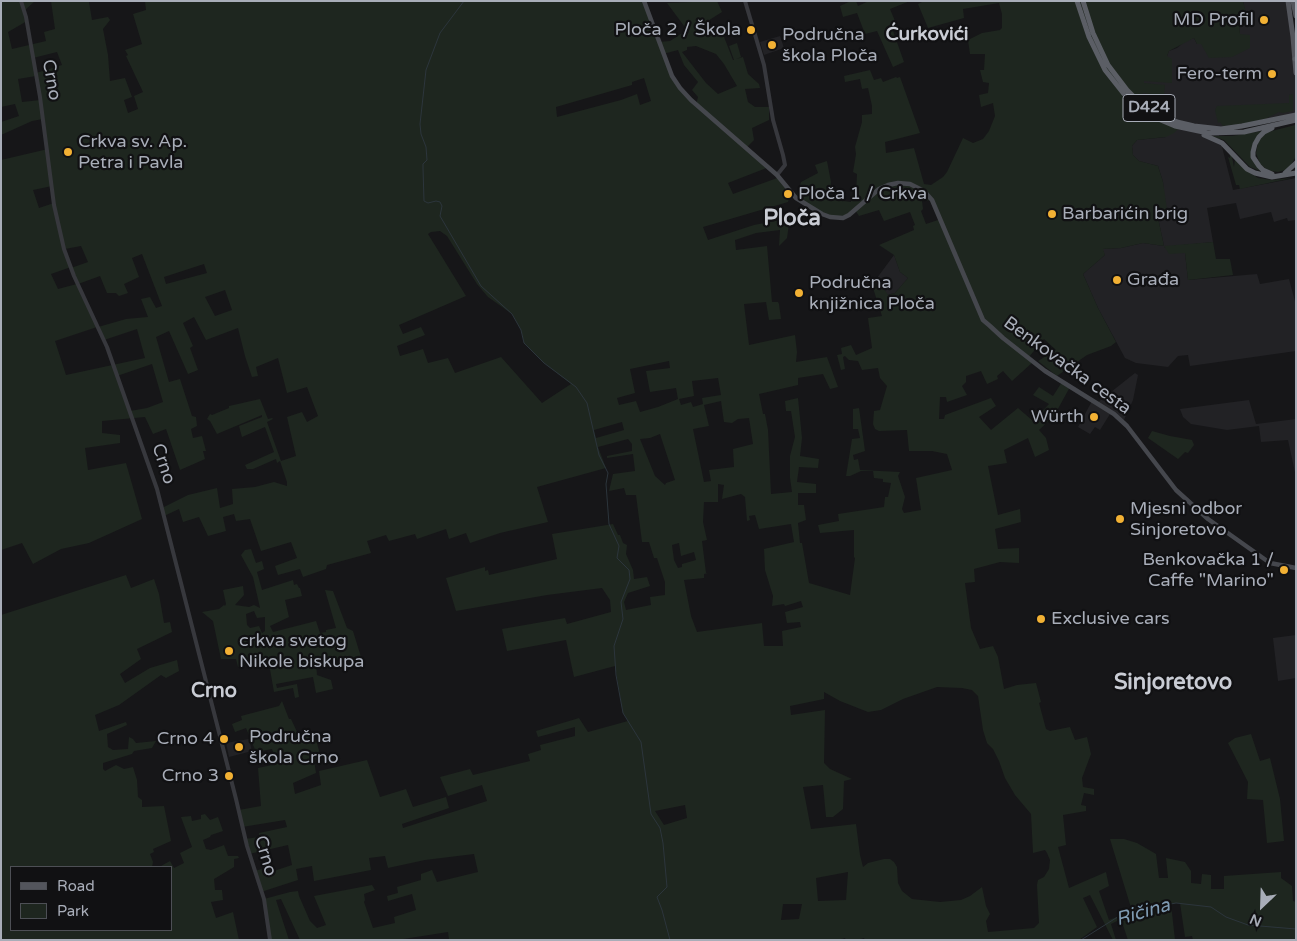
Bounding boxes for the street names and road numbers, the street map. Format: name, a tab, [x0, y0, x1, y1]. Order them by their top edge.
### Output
street label: Crno	[37, 58, 65, 102]
road number: D424	[1123, 95, 1175, 122]
street label: Benkovačka cesta	[999, 312, 1135, 420]
street label: Crno	[146, 441, 180, 487]
street label: Crno	[249, 833, 281, 879]

